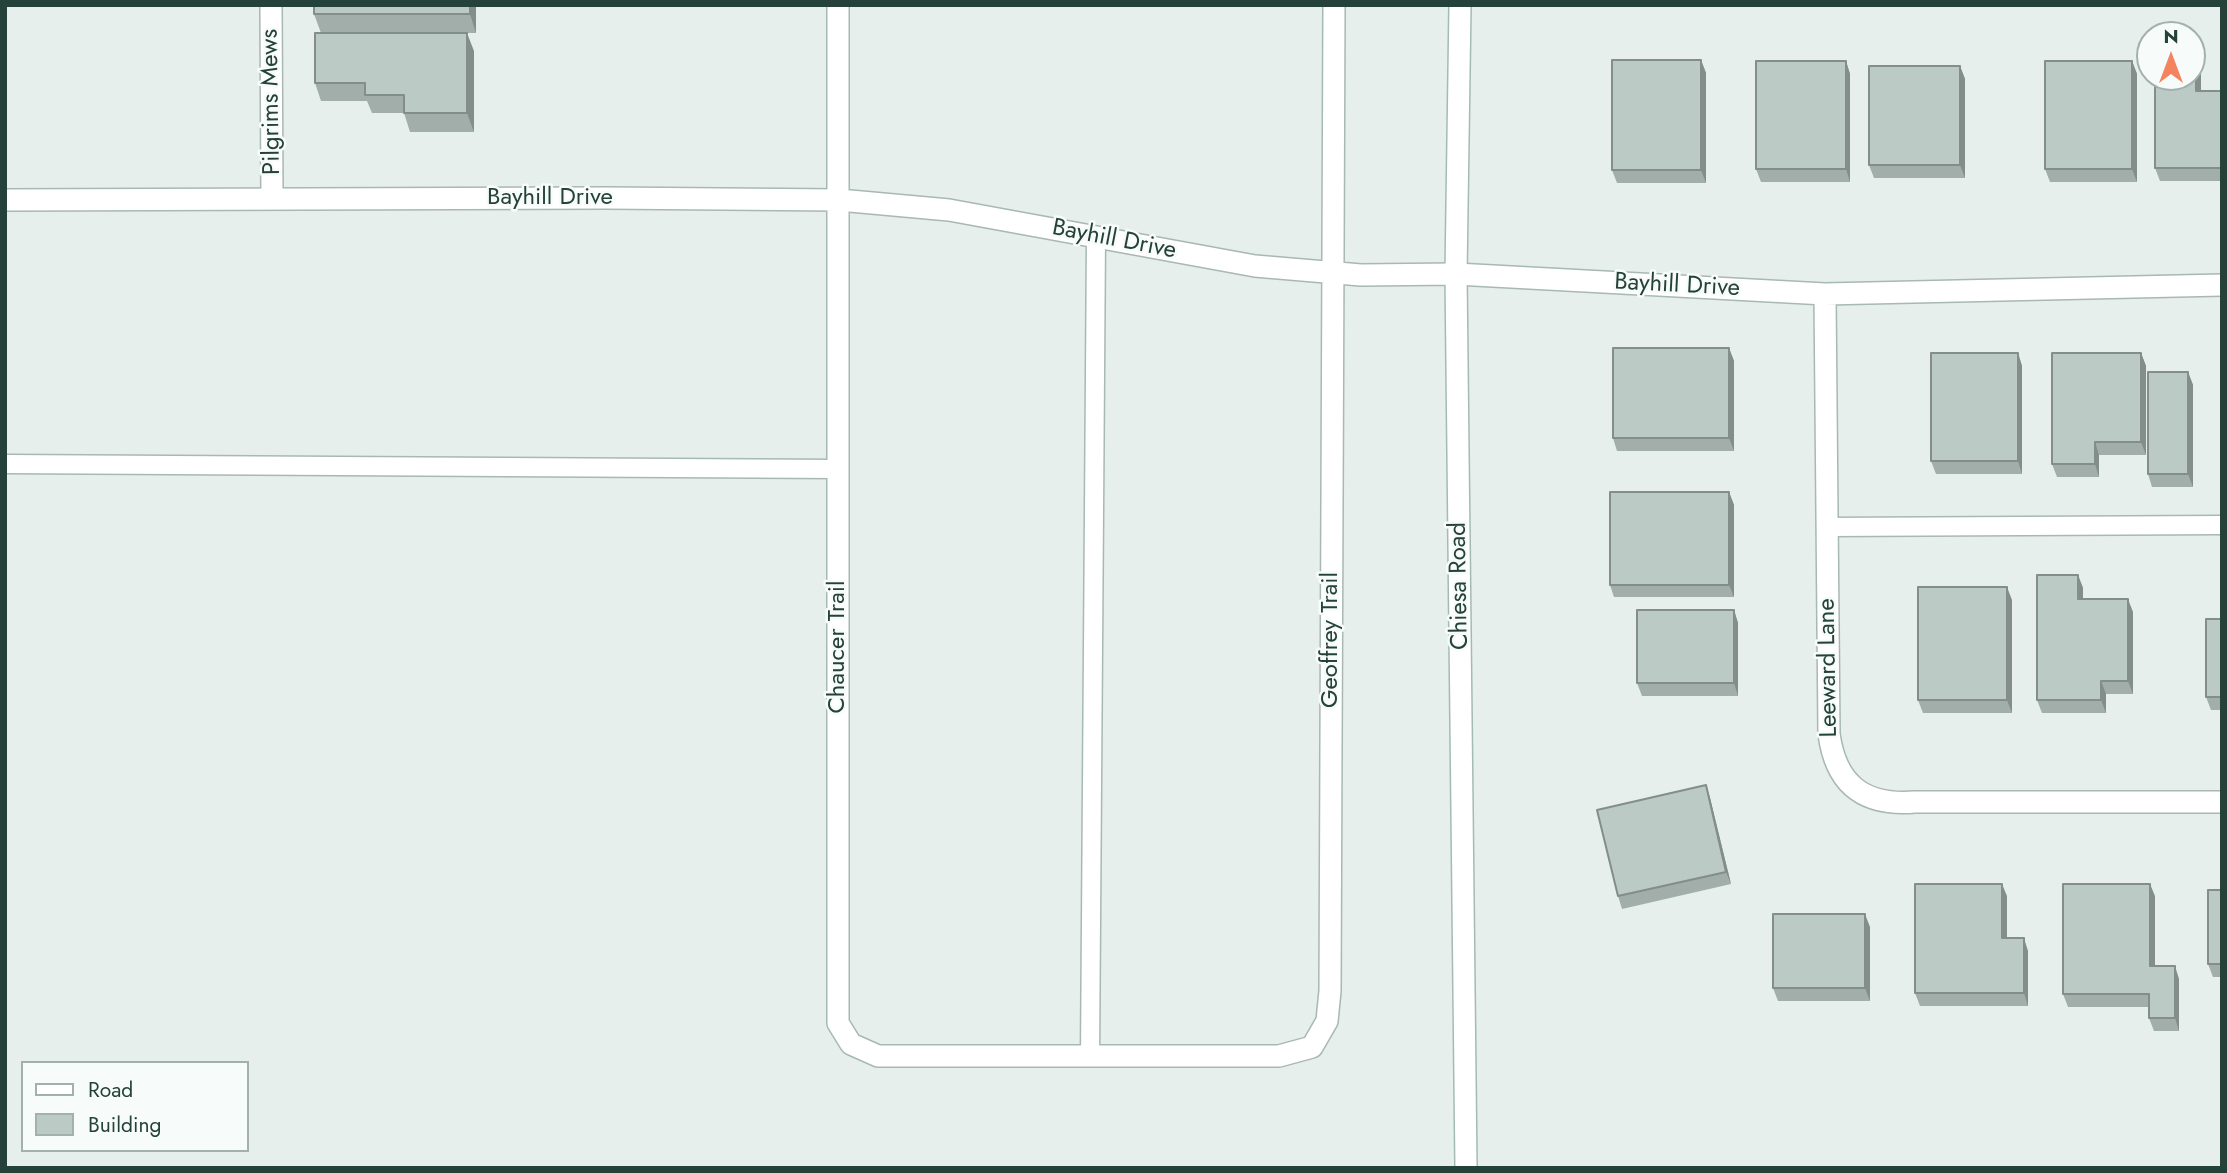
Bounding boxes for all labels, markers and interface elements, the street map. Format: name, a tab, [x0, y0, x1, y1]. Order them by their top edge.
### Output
north arrow	[2136, 21, 2206, 91]
text: N	[2163, 23, 2179, 50]
street label: Pilgrims Mews	[256, 29, 288, 175]
street label: Bayhill Drive	[487, 184, 613, 212]
street label: Bayhill Drive	[1050, 214, 1178, 266]
street label: Bayhill Drive	[1613, 268, 1741, 304]
street label: Chiesa Road	[1444, 522, 1476, 650]
street label: Geoffrey Trail	[1317, 572, 1345, 708]
street label: Chaucer Trail	[824, 580, 852, 714]
street label: Leeward Lane	[1813, 598, 1845, 738]
legend	[21, 1061, 248, 1152]
text: Road	[88, 1075, 133, 1105]
text: Building	[88, 1110, 161, 1140]

